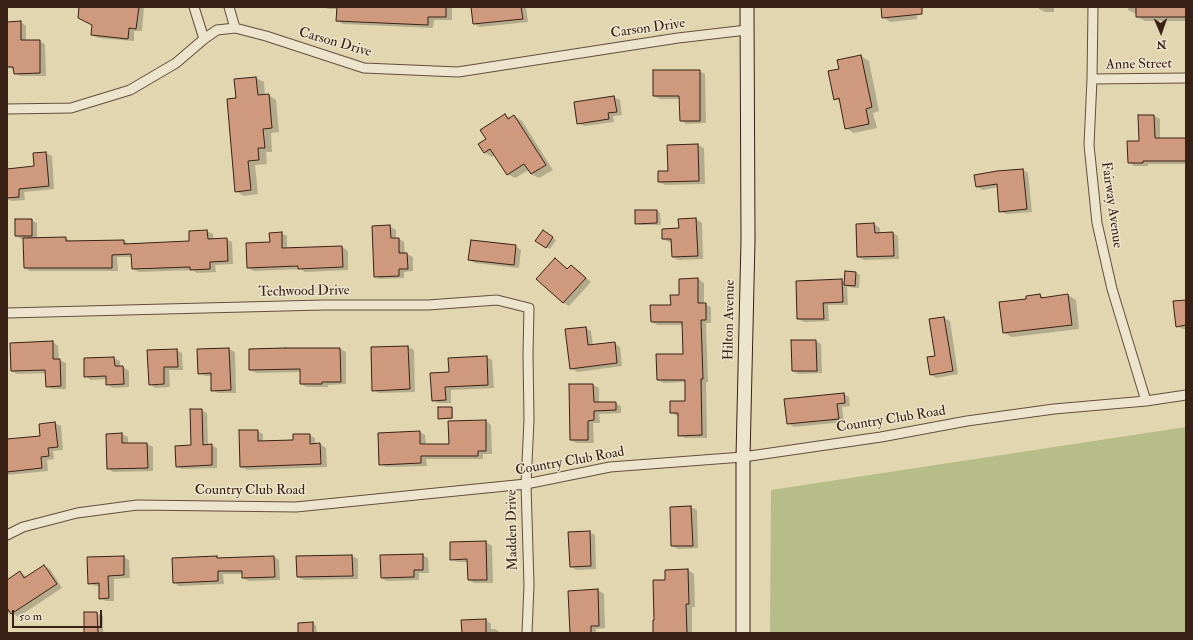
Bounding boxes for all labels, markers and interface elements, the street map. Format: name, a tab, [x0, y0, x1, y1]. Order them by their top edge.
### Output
north arrow	[1141, 12, 1181, 52]
street label: Carson Drive	[610, 15, 686, 43]
street label: Carson Drive	[297, 25, 373, 61]
text: N	[1156, 38, 1167, 51]
street label: Anne Street	[1106, 56, 1172, 74]
street label: Fairway Avenue	[1097, 161, 1125, 249]
street label: Hilton Avenue	[721, 280, 739, 360]
street label: Techwood Drive	[258, 283, 350, 301]
street label: Country Club Road	[835, 403, 947, 437]
street label: Country Club Road	[514, 444, 626, 480]
street label: Country Club Road	[195, 483, 305, 499]
street label: Madden Drive	[504, 489, 522, 571]
scale bar	[14, 602, 104, 628]
text: 50 m	[19, 609, 42, 624]

